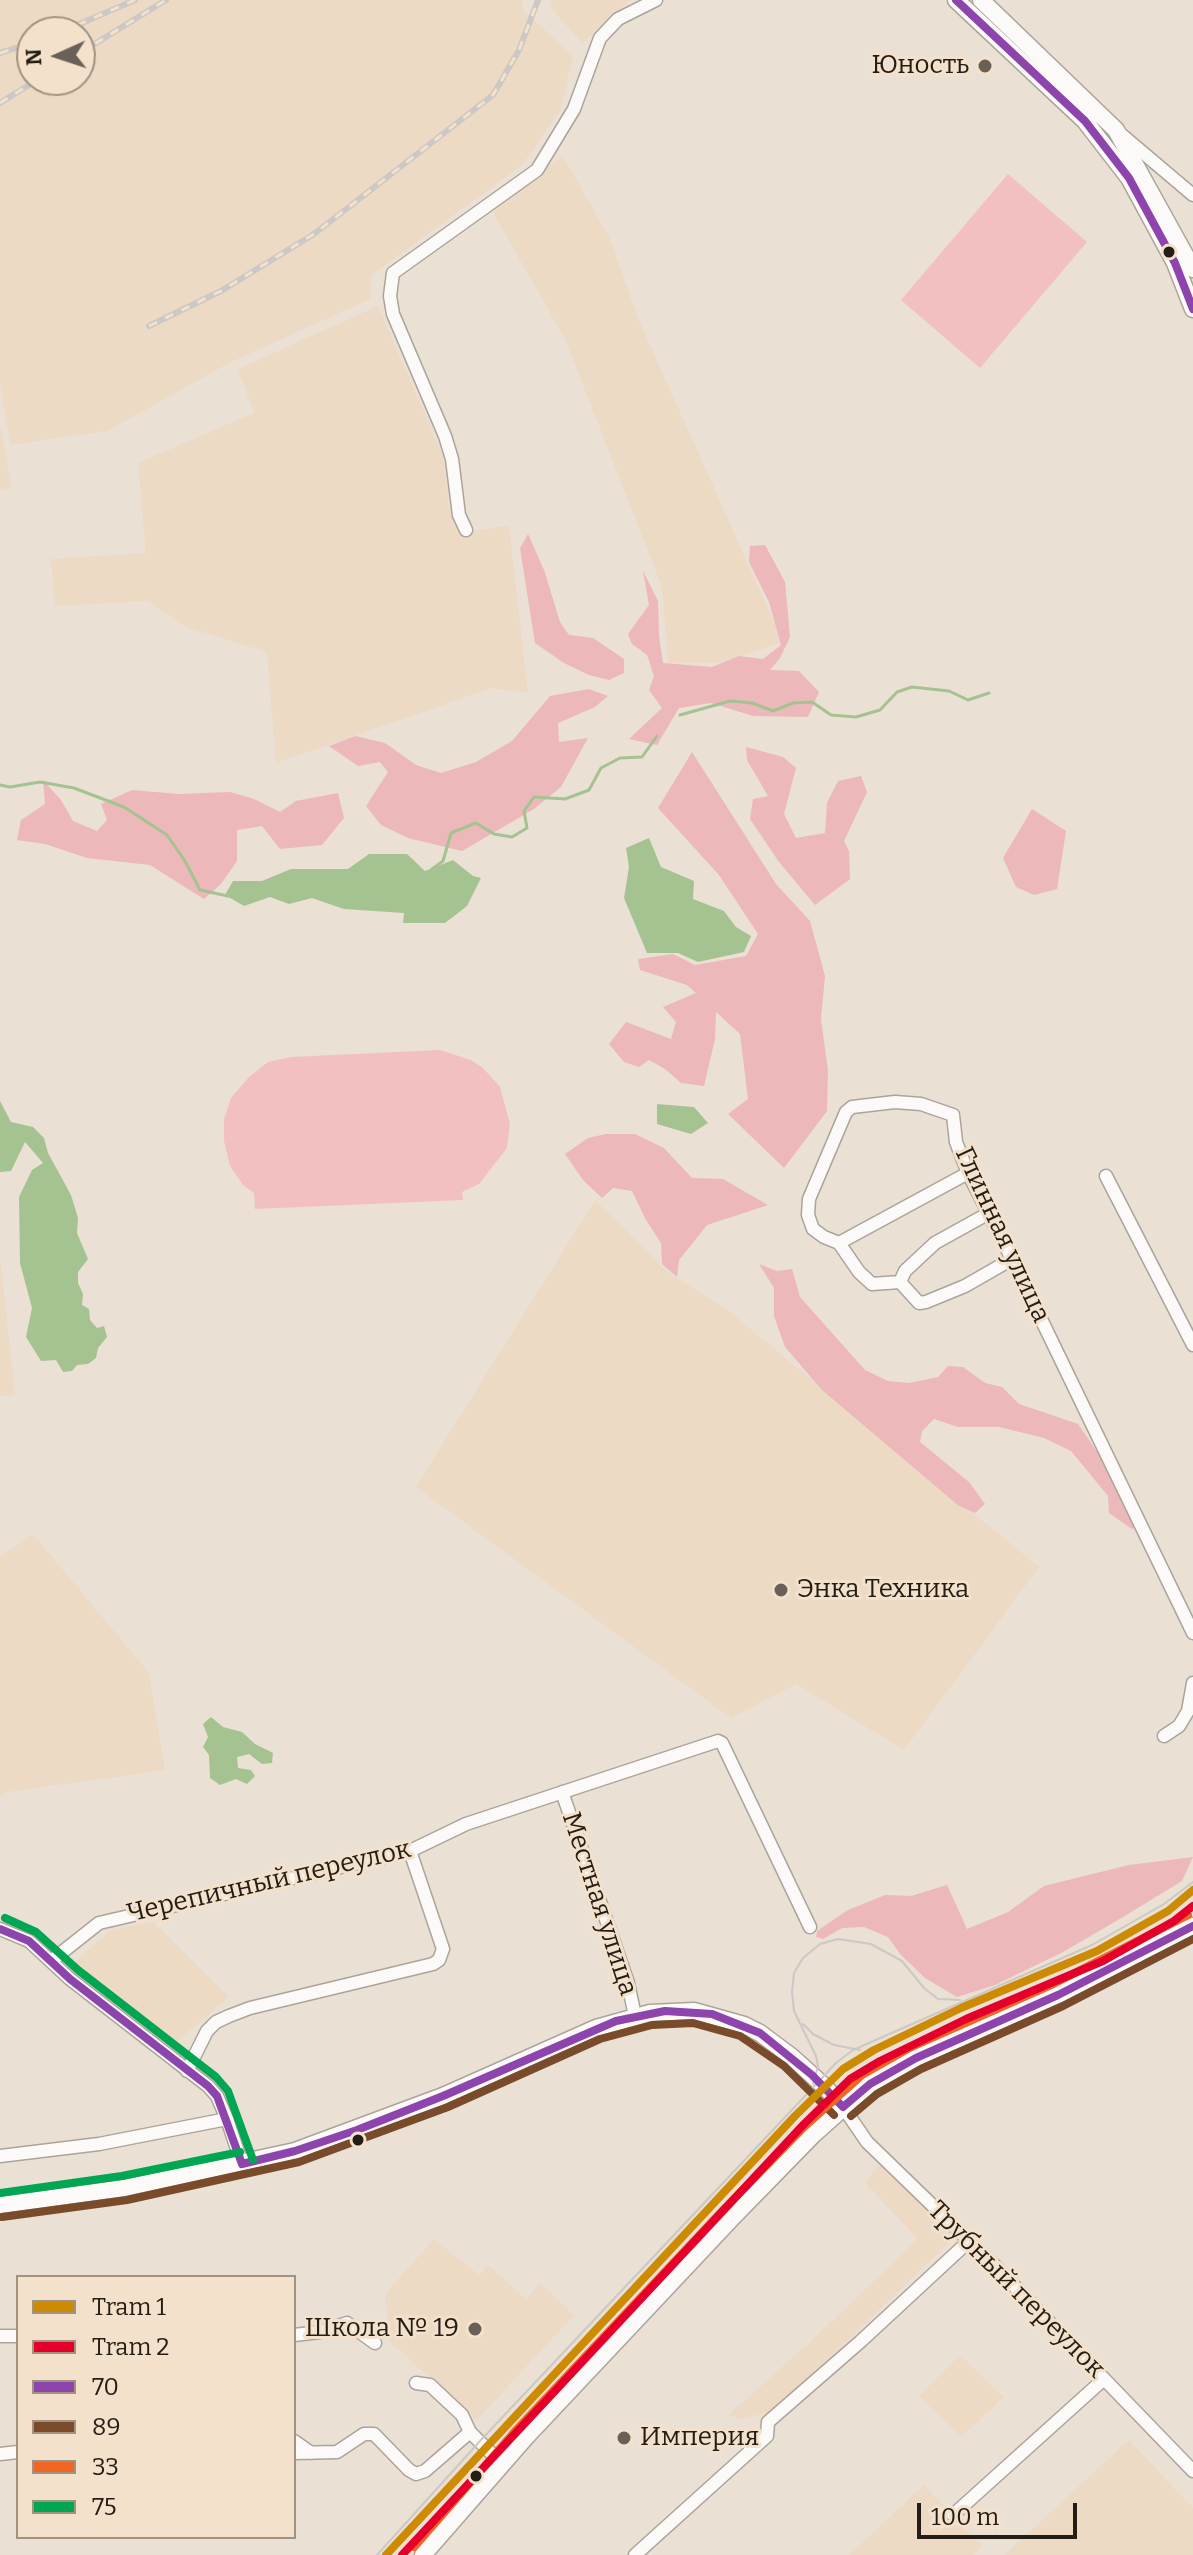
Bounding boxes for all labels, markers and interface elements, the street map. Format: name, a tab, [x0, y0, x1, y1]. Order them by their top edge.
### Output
north arrow	[16, 16, 96, 96]
text: N	[20, 48, 47, 66]
place label: Юность	[871, 50, 969, 82]
marker: Юность	[976, 57, 994, 75]
unlabelled marker	[1161, 244, 1177, 260]
street label: Глинная улица	[948, 1142, 1056, 1328]
place label: Энка Техника	[797, 1574, 969, 1606]
marker: Энка Техника	[772, 1581, 790, 1599]
street label: Местная улица	[555, 1808, 643, 2000]
street label: Черепичный переулок	[124, 1834, 414, 1930]
unlabelled marker	[350, 2132, 366, 2148]
street label: Трубный переулок	[921, 2195, 1111, 2385]
legend	[16, 2275, 296, 2539]
text: Tram 1	[92, 2293, 166, 2321]
place label: Школа № 19	[305, 2313, 459, 2345]
marker: Школа № 19	[466, 2320, 484, 2338]
text: Tram 2	[92, 2333, 169, 2361]
text: 70	[92, 2373, 119, 2401]
text: 89	[92, 2413, 121, 2441]
place label: Империя	[640, 2422, 759, 2454]
marker: Империя	[615, 2429, 633, 2447]
text: 33	[92, 2453, 119, 2481]
unlabelled marker	[468, 2468, 484, 2484]
scale bar	[921, 2487, 1081, 2537]
text: 75	[92, 2493, 116, 2521]
text: 100 m	[931, 2503, 999, 2531]

